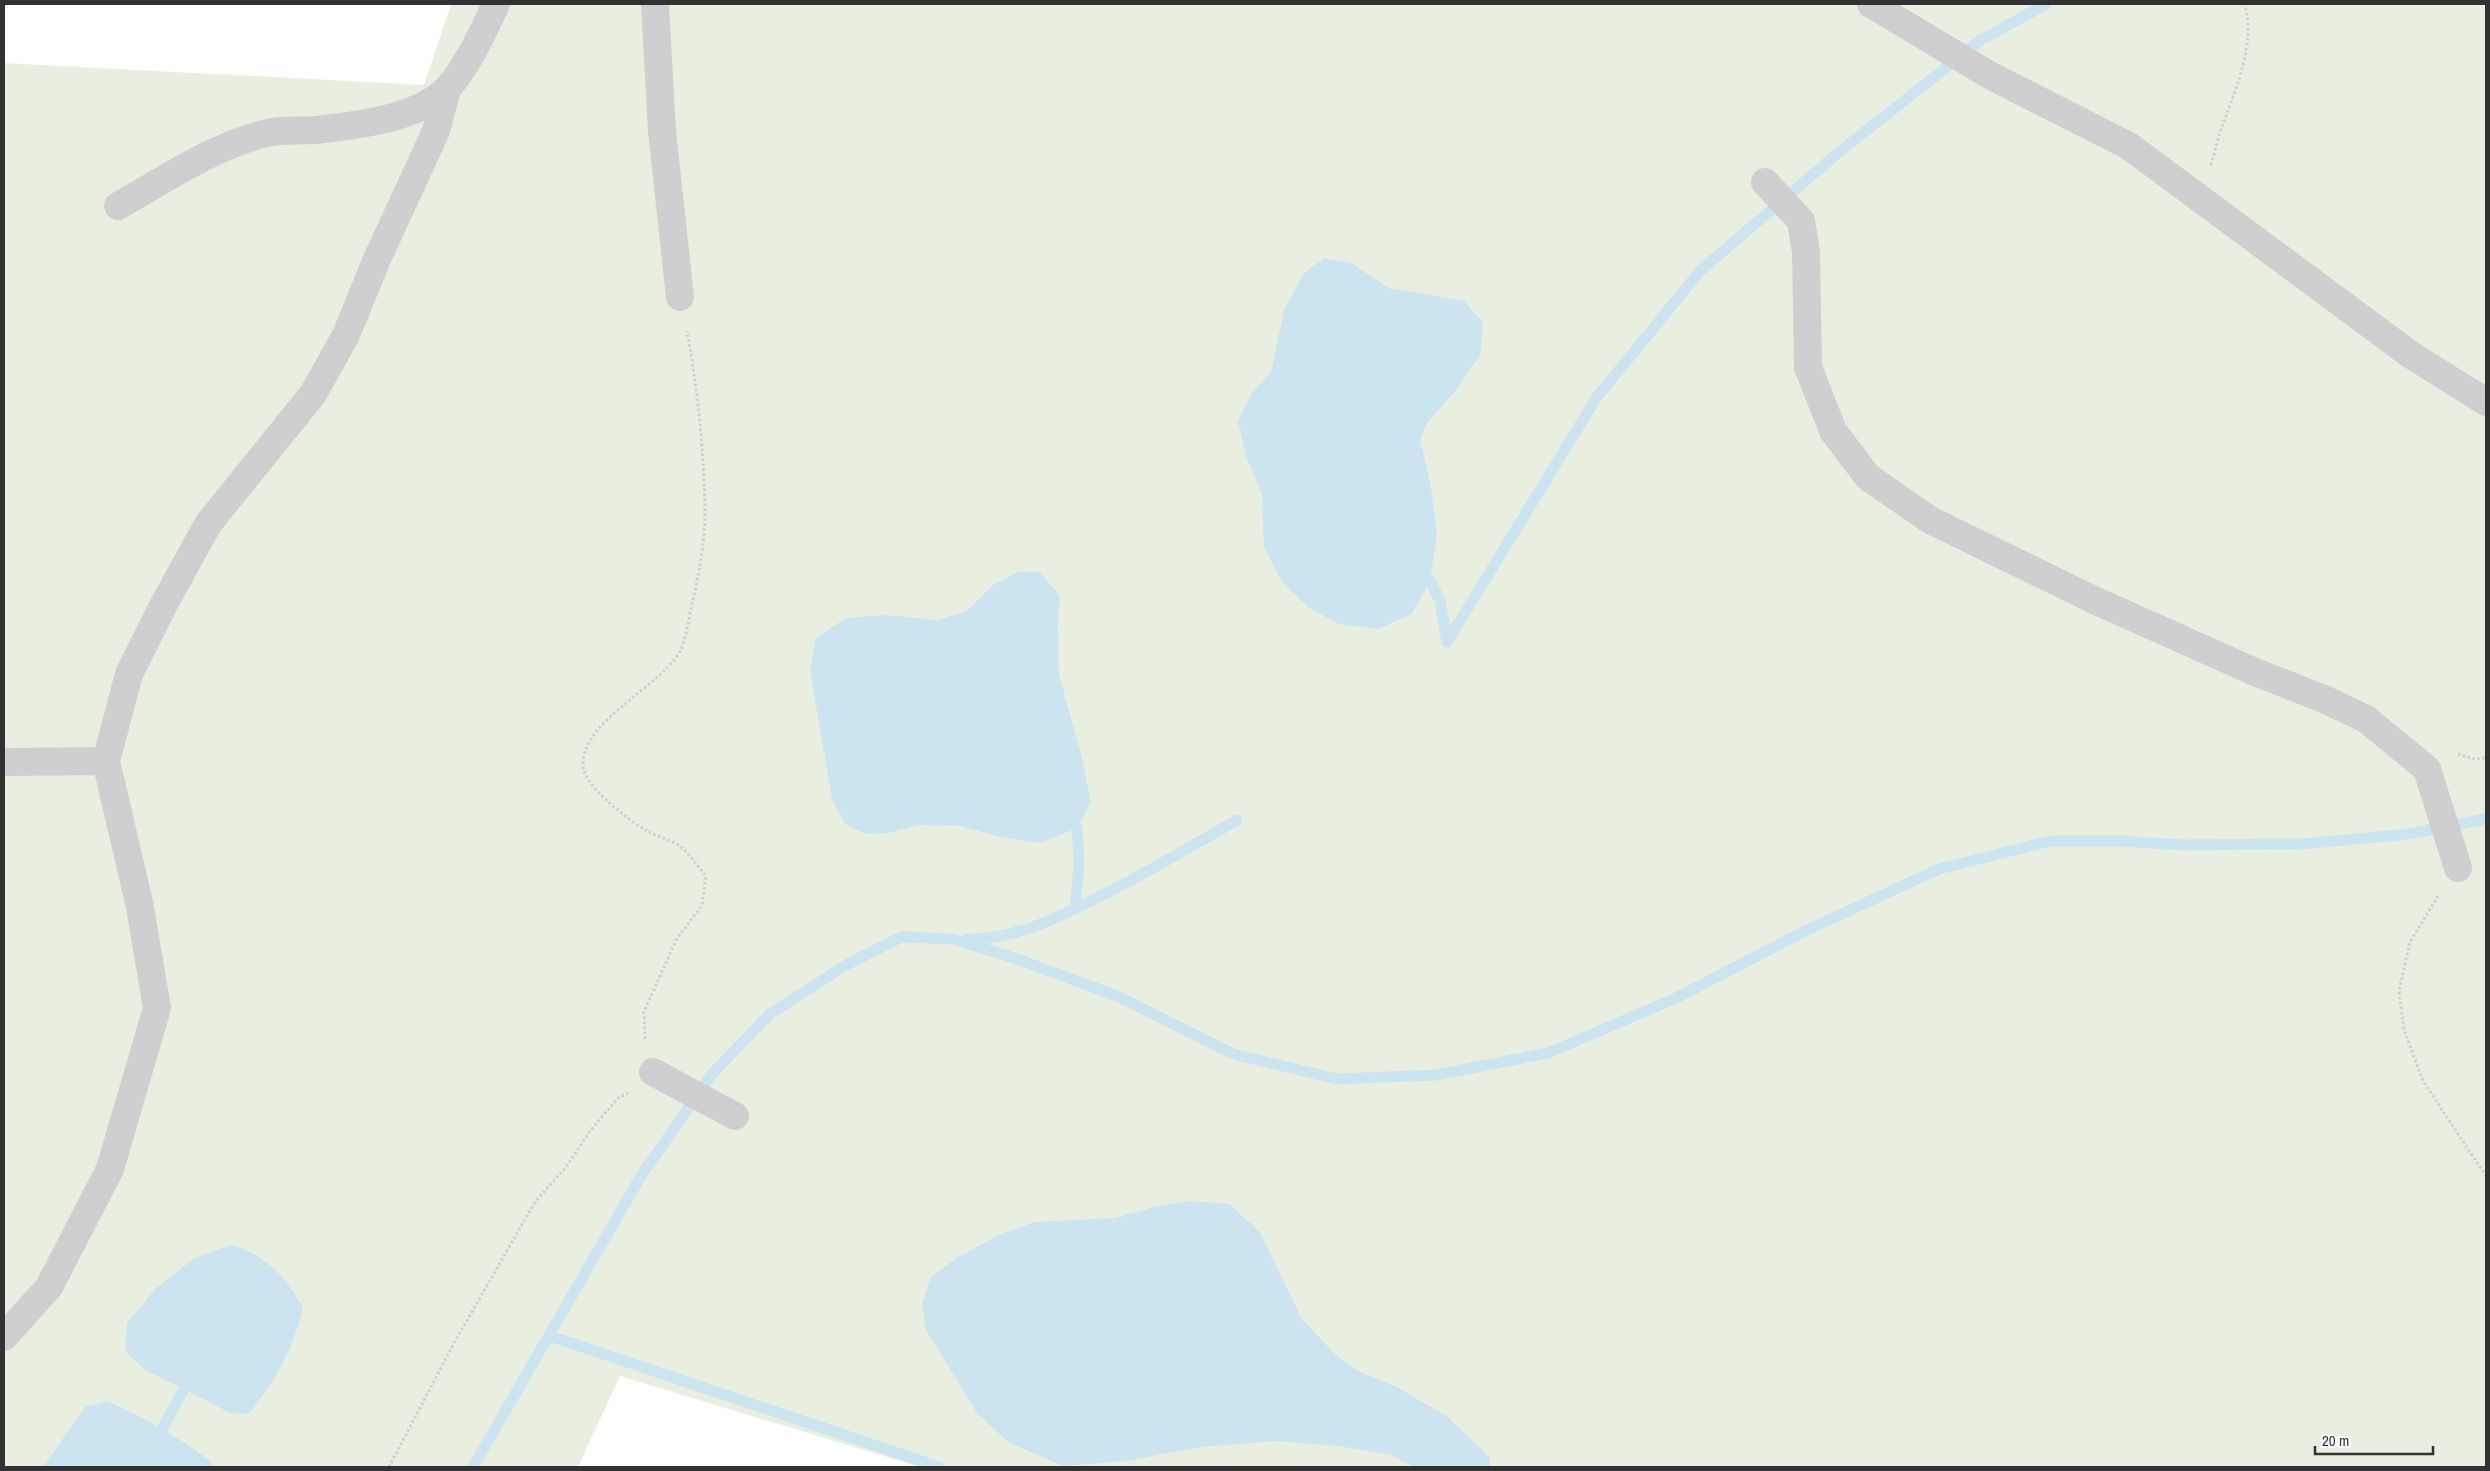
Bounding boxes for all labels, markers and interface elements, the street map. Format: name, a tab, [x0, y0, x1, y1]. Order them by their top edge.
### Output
scale bar	[2315, 1424, 2432, 1456]
text: 20 m	[2322, 1430, 2349, 1451]

